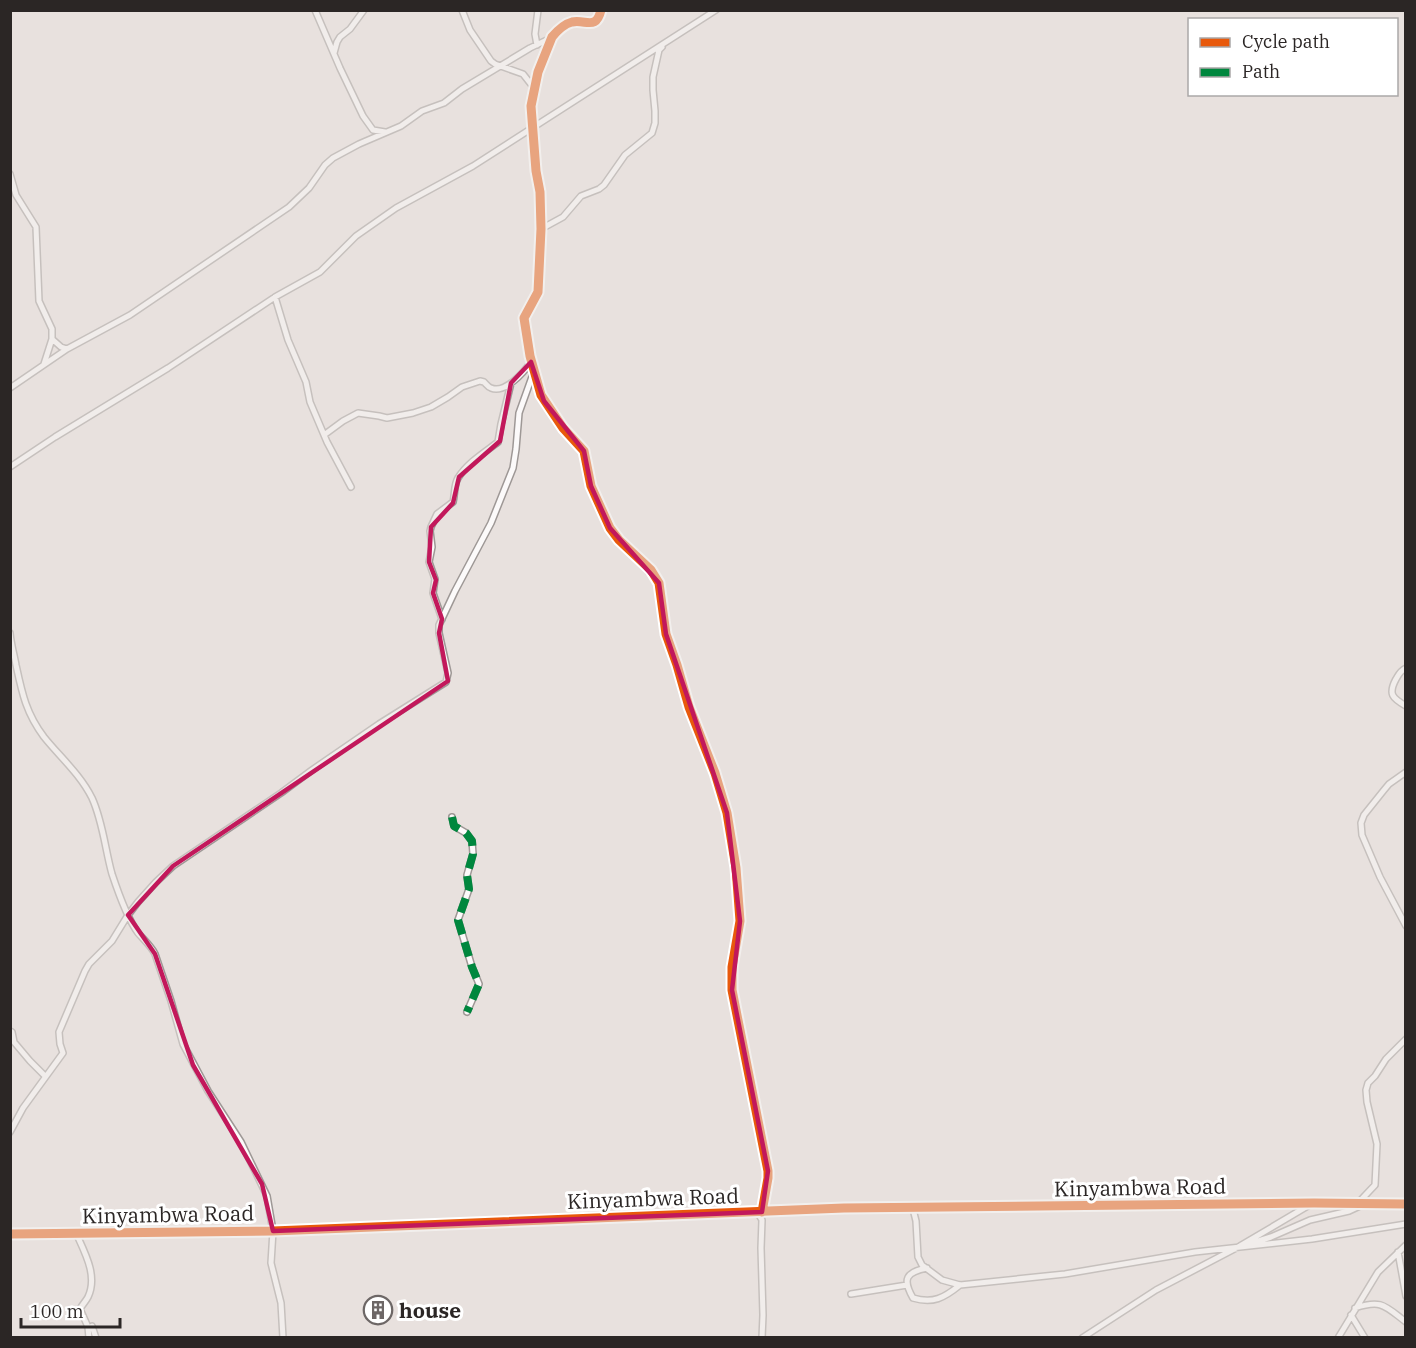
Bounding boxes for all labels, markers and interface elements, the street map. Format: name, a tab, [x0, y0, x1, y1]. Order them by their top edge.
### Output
legend	[1188, 18, 1398, 96]
text: Cycle path	[1242, 30, 1330, 53]
text: Path	[1242, 60, 1280, 83]
street label: Kinyambwa Road	[1054, 1171, 1227, 1202]
street label: Kinyambwa Road	[567, 1181, 740, 1215]
street label: Kinyambwa Road	[82, 1198, 255, 1229]
scale bar	[21, 1291, 120, 1329]
building icon: house	[362, 1294, 394, 1326]
place label: house	[399, 1296, 461, 1324]
text: 100 m	[30, 1300, 84, 1323]

